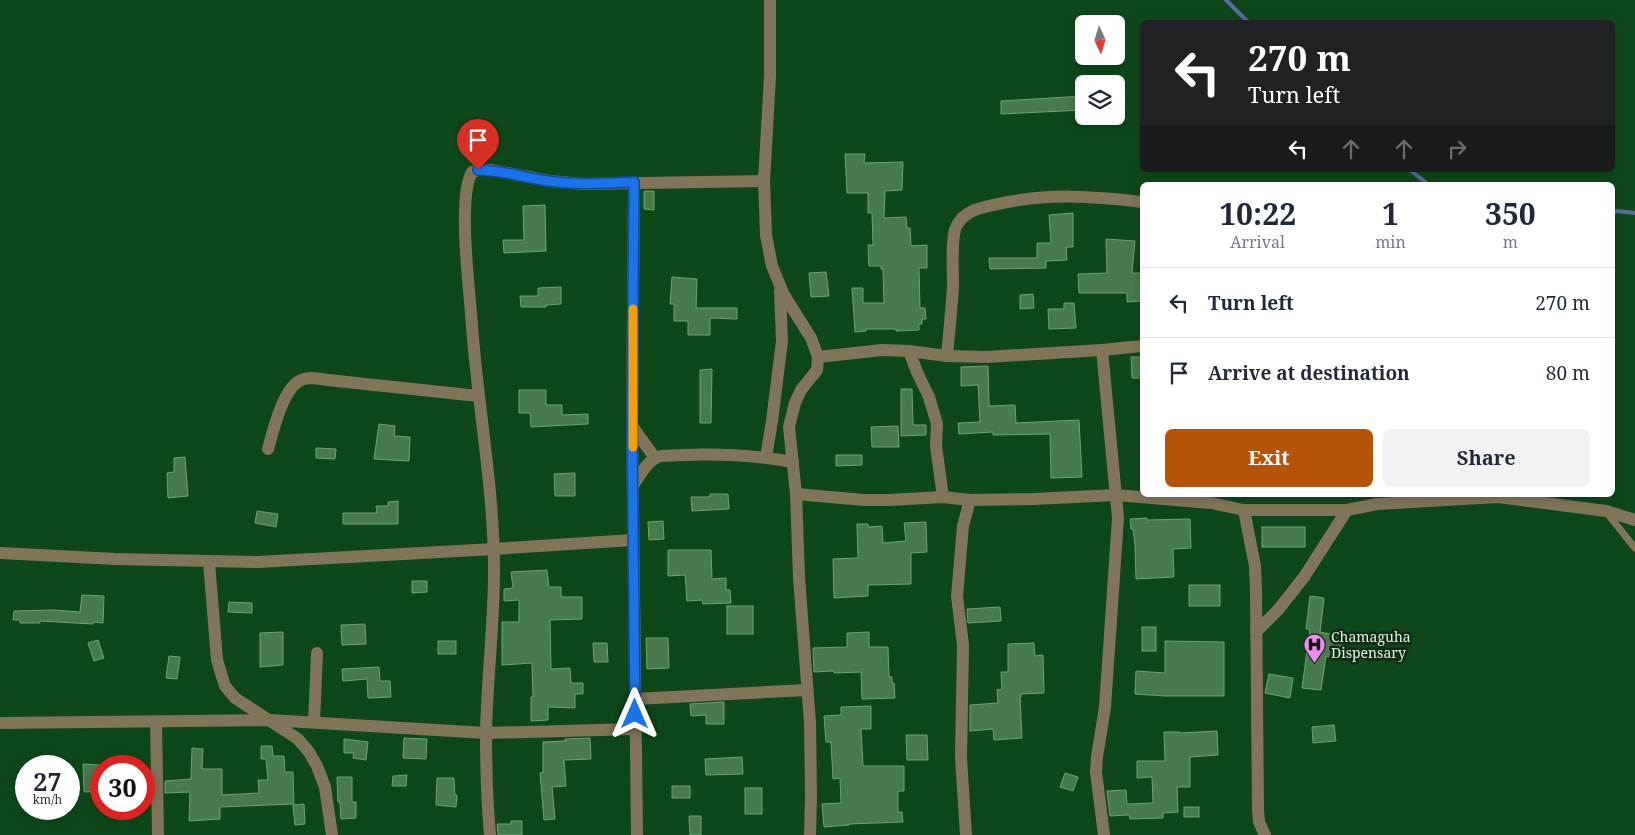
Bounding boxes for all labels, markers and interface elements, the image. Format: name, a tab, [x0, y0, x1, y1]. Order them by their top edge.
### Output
north arrow	[1075, 15, 1125, 65]
map controls	[1075, 15, 1125, 125]
text: 270 m	[1248, 34, 1351, 81]
icon: left	[1165, 40, 1230, 105]
button: layers	[1075, 75, 1125, 125]
text: Turn left	[1248, 79, 1340, 109]
pin	[457, 119, 499, 170]
icon: arrive	[464, 126, 492, 154]
icon: left	[1284, 135, 1312, 163]
icon: ahead	[1337, 135, 1365, 163]
icon: ahead	[1390, 135, 1418, 163]
icon: right	[1443, 135, 1471, 163]
text: 10:22	[1219, 193, 1296, 234]
text: 1	[1382, 193, 1399, 234]
text: 350	[1485, 193, 1536, 234]
text: Arrival	[1230, 231, 1285, 253]
text: min	[1375, 231, 1406, 253]
text: m	[1503, 231, 1518, 253]
icon: left	[1165, 289, 1193, 317]
text: Turn left	[1208, 290, 1294, 316]
text: 270 m	[1535, 290, 1590, 316]
icon: arrive	[1165, 359, 1193, 387]
text: Arrive at destination	[1208, 360, 1410, 386]
text: 80 m	[1546, 360, 1590, 386]
button: Exit	[1165, 429, 1373, 487]
button: Share	[1383, 429, 1590, 487]
place label: Chamaguha Dispensary	[1331, 627, 1411, 662]
hospital icon: Chamaguha Dispensary	[1303, 633, 1327, 664]
position arrow	[608, 687, 660, 739]
speed limit sign: 30	[90, 755, 155, 820]
text: 27	[33, 764, 62, 798]
text: km/h	[33, 791, 62, 808]

